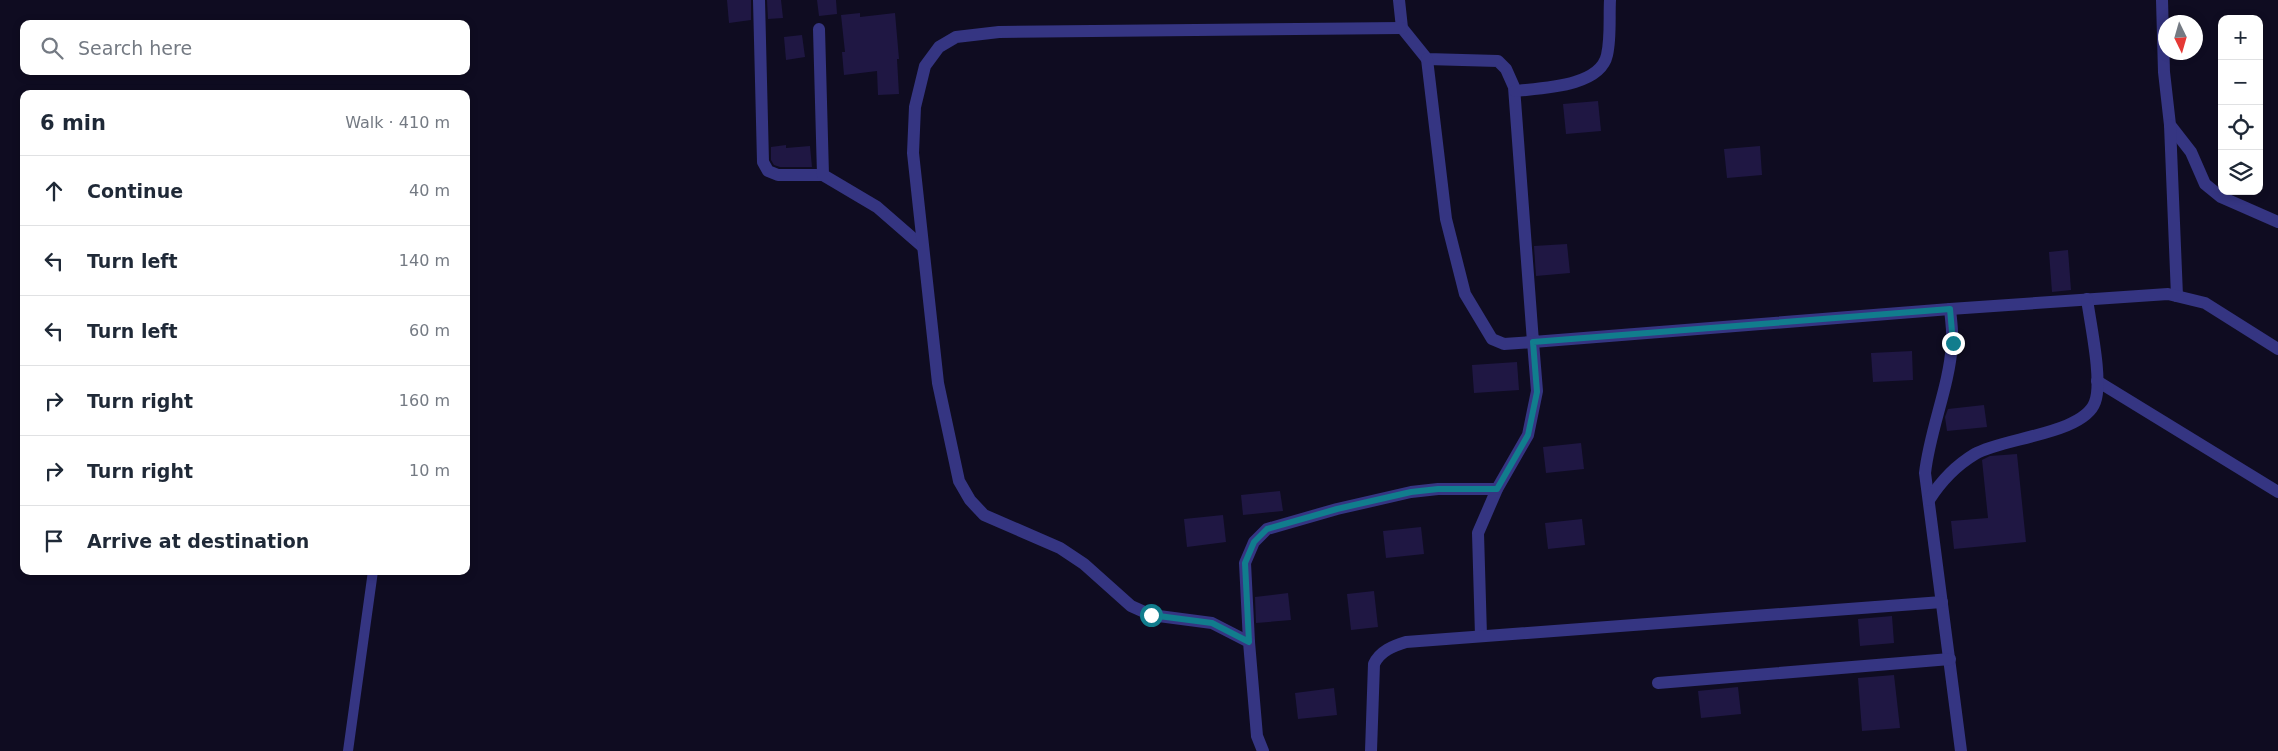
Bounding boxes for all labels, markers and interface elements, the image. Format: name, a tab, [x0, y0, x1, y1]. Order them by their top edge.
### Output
north arrow	[2158, 15, 2203, 60]
map controls	[2218, 15, 2263, 195]
button: +	[2218, 15, 2263, 60]
search box	[20, 20, 470, 75]
icon: search	[38, 34, 66, 62]
text: Search here	[78, 37, 192, 59]
button: −	[2218, 60, 2263, 105]
button: locate	[2218, 105, 2263, 150]
text: 6 min	[40, 111, 106, 135]
text: Walk · 410 m	[345, 113, 450, 132]
button: layers	[2218, 150, 2263, 195]
icon: ahead	[40, 177, 68, 205]
text: Continue	[87, 180, 183, 202]
text: 40 m	[409, 181, 450, 200]
icon: left	[40, 247, 68, 275]
text: Turn left	[87, 250, 178, 272]
text: 140 m	[399, 251, 450, 270]
icon: left	[40, 317, 68, 345]
text: Turn left	[87, 320, 178, 342]
text: 60 m	[409, 321, 450, 340]
route end	[1942, 332, 1965, 355]
icon: right	[40, 387, 68, 415]
text: Turn right	[87, 390, 193, 412]
text: 160 m	[399, 391, 450, 410]
icon: right	[40, 457, 68, 485]
text: Turn right	[87, 460, 193, 482]
text: 10 m	[409, 461, 450, 480]
icon: arrive	[40, 527, 68, 555]
text: Arrive at destination	[87, 530, 309, 552]
route start	[1140, 604, 1163, 627]

